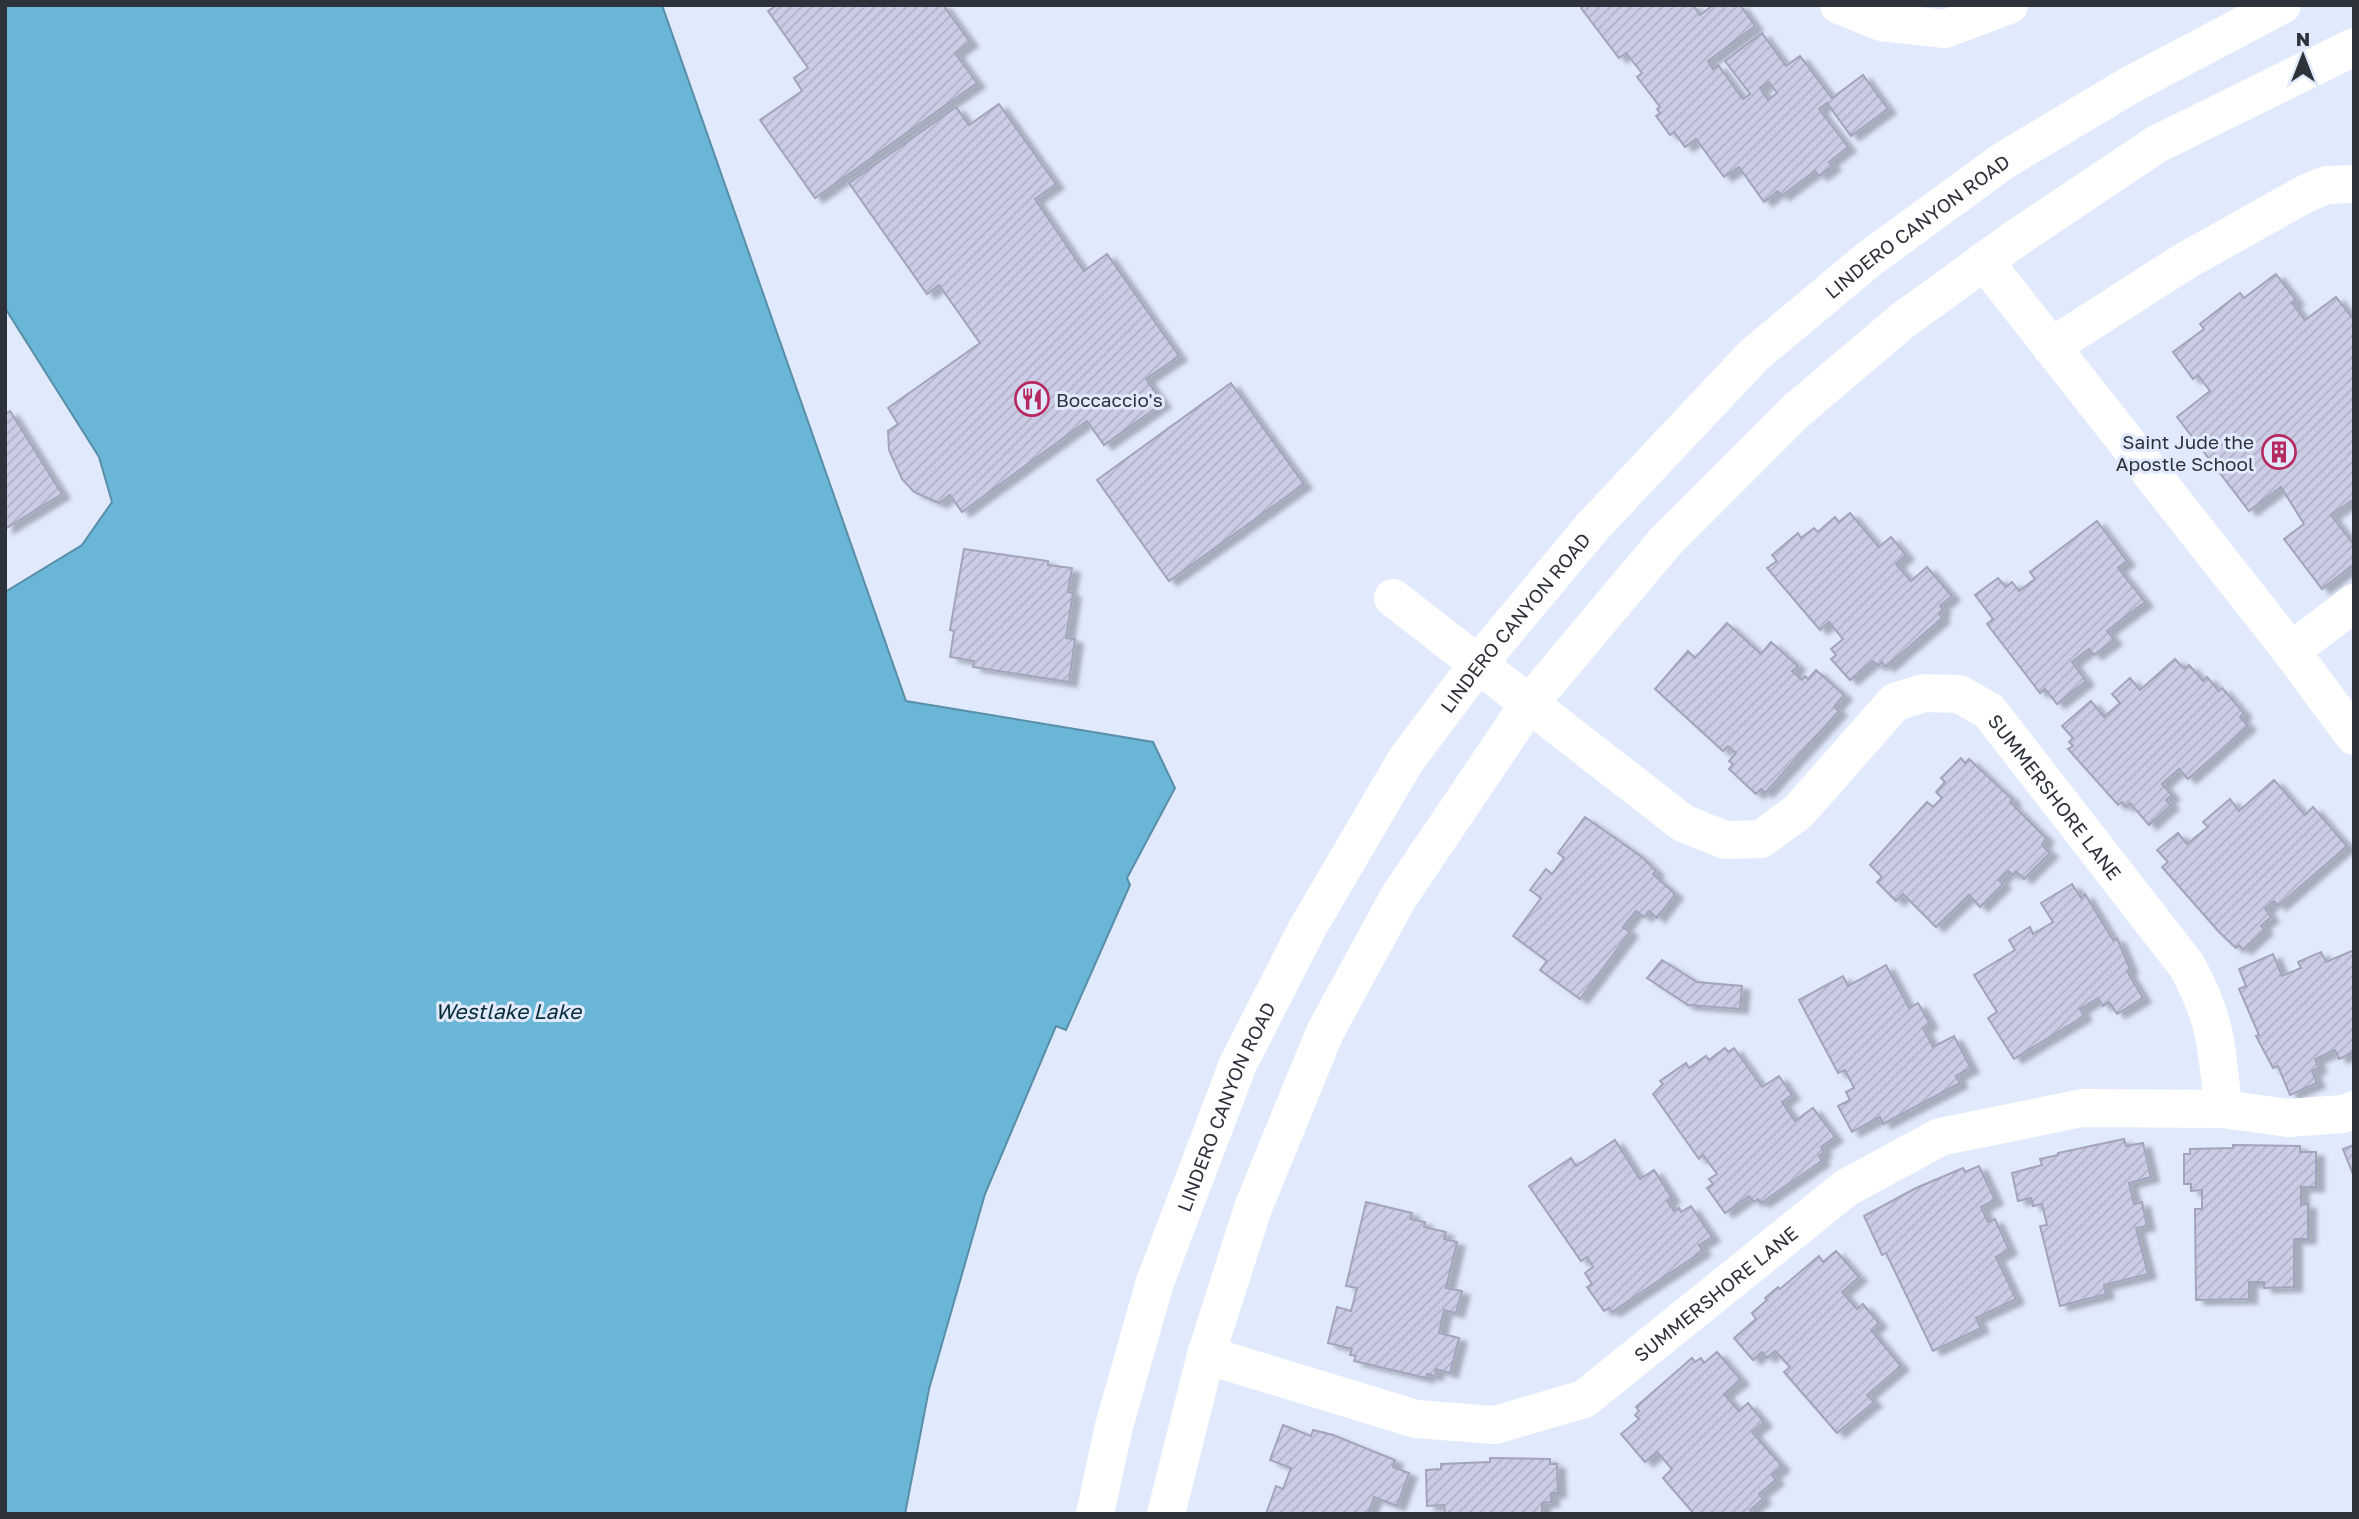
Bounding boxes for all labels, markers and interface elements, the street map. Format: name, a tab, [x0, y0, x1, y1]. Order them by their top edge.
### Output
north arrow	[2268, 21, 2338, 91]
text: N	[2296, 27, 2310, 50]
street label: LINDERO CANYON ROAD	[1820, 149, 2014, 303]
restaurant icon: Boccaccio's	[1013, 380, 1051, 418]
place label: Boccaccio's	[1056, 388, 1163, 411]
place label: Saint Jude the Apostle School	[2116, 430, 2254, 475]
building icon: Saint Jude the Apostle School	[2260, 433, 2298, 471]
street label: LINDERO CANYON ROAD	[1435, 528, 1594, 717]
street label: SUMMERSHORE LANE	[1984, 709, 2127, 884]
water label: Westlake Lake	[435, 998, 583, 1024]
street label: LINDERO CANYON ROAD	[1172, 998, 1279, 1214]
street label: SUMMERSHORE LANE	[1629, 1221, 1802, 1366]

